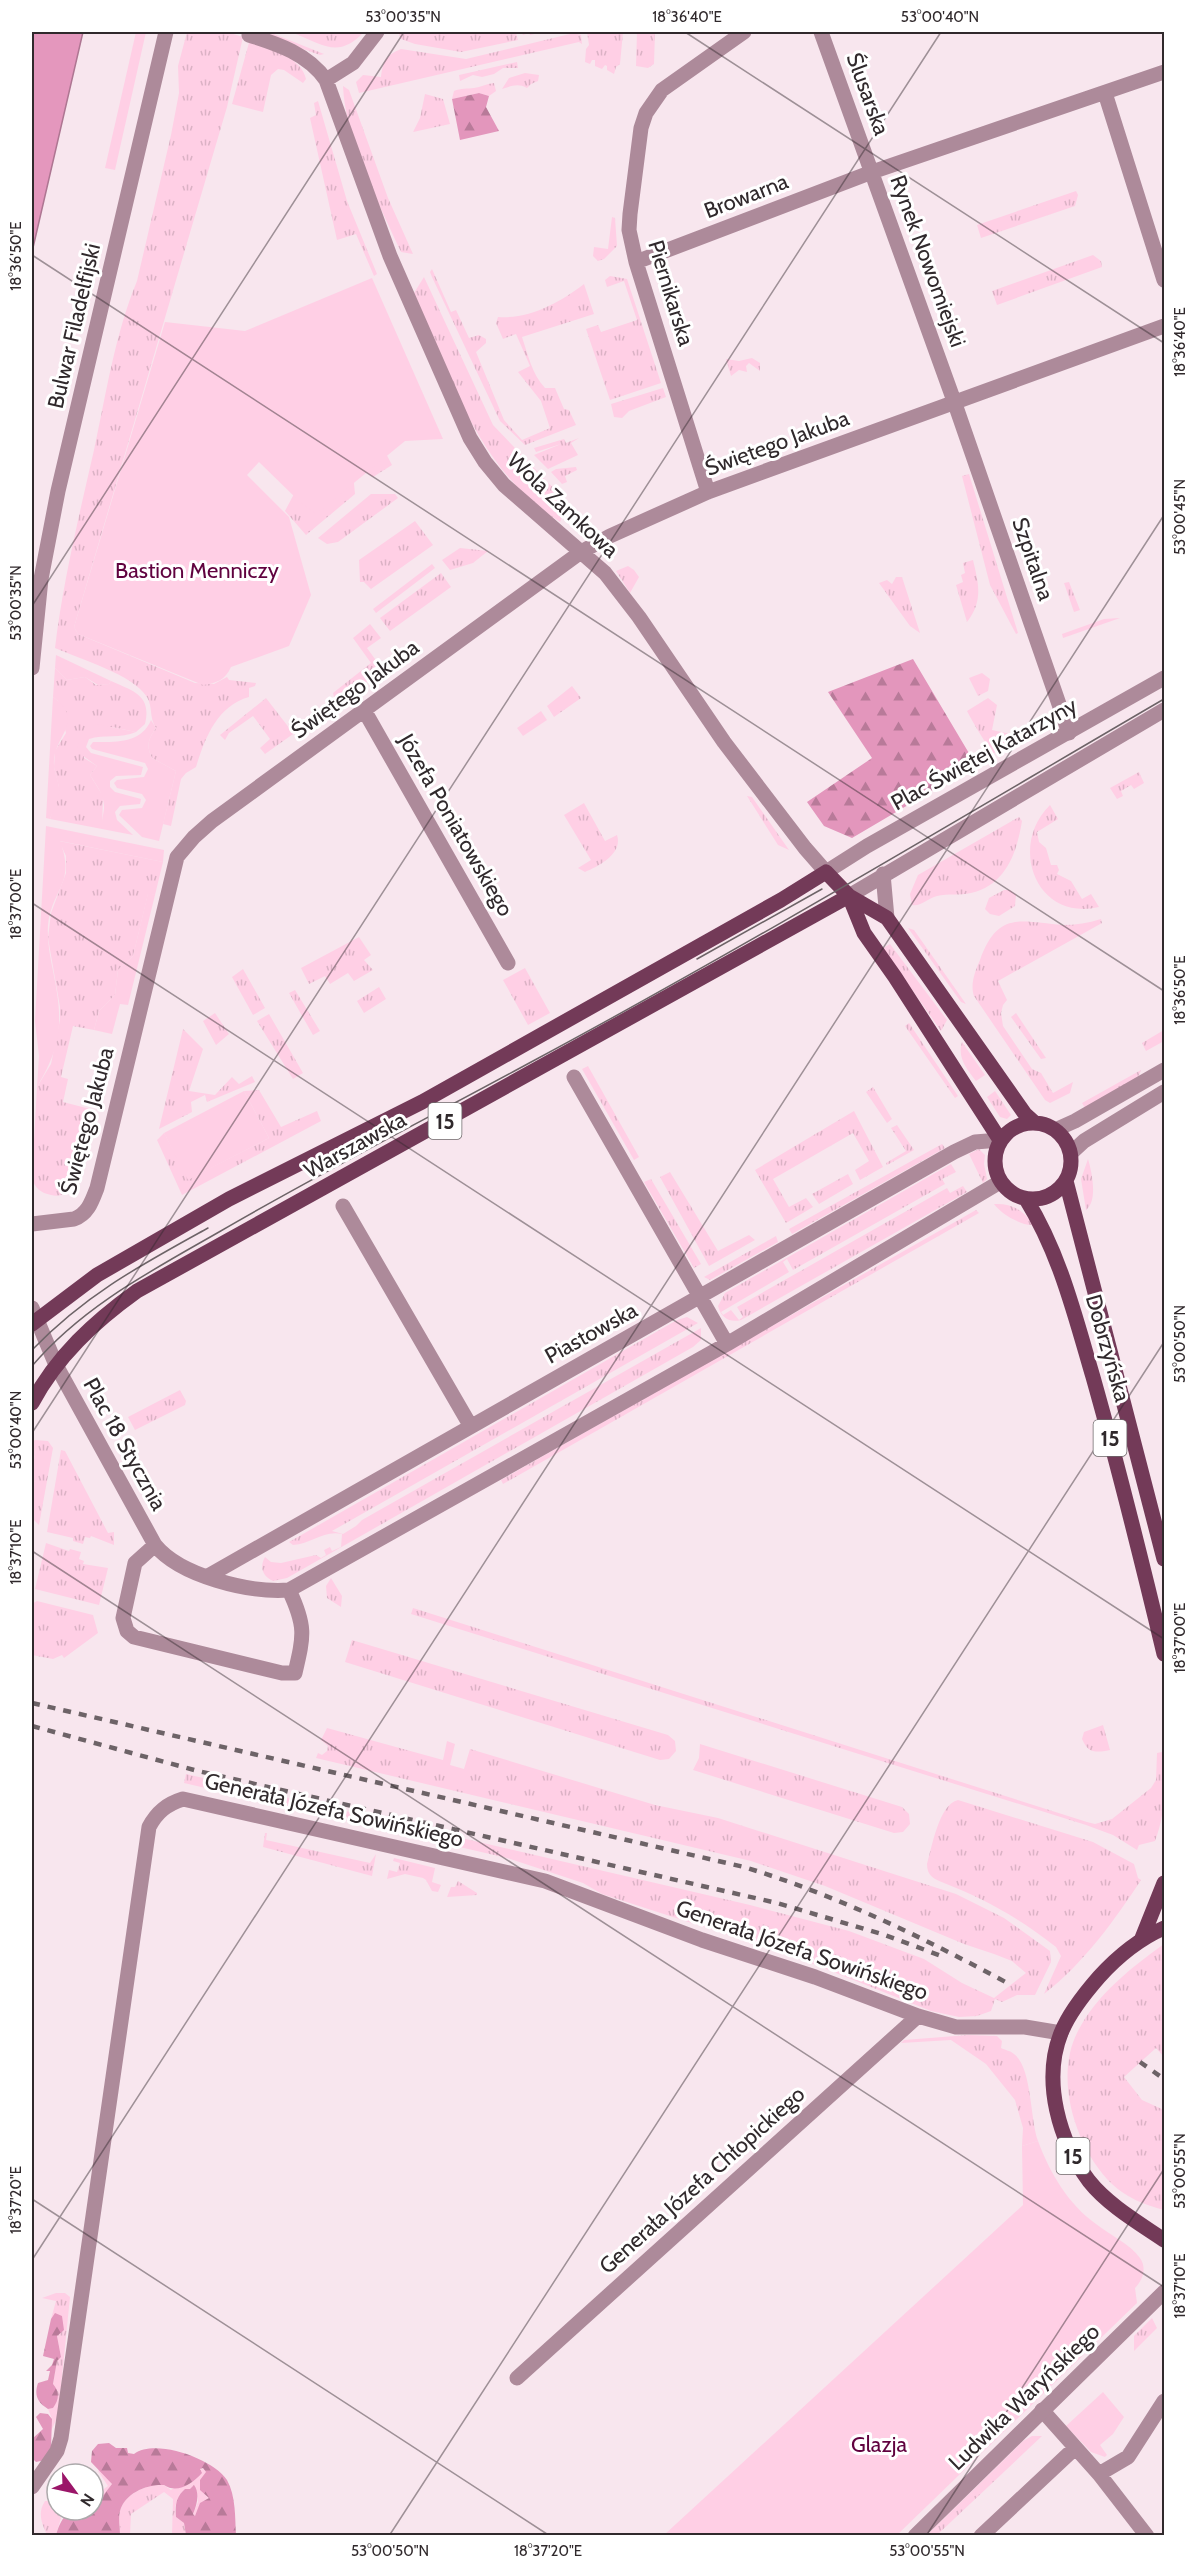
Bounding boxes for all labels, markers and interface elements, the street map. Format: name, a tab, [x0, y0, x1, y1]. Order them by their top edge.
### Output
text: 53°00'35"N	[365, 8, 441, 26]
text: 18°36'40"E	[652, 8, 722, 26]
text: 53°00'40"N	[901, 8, 979, 26]
street label: Ślusarska	[841, 49, 895, 139]
street label: Browarna	[700, 167, 792, 224]
street label: Rynek Nowomiejski	[884, 171, 972, 351]
text: 18°36'50"E	[7, 221, 25, 291]
street label: Piernikarska	[642, 237, 700, 349]
street label: Bulwar Filadelfijski	[42, 241, 106, 411]
text: 18°36'40"E	[1171, 307, 1189, 377]
street label: Świętego Jakuba	[701, 404, 853, 482]
street label: Wola Zamkowa	[502, 447, 625, 564]
text: 53°00'45"N	[1171, 479, 1189, 555]
street label: Szpitalna	[1006, 514, 1060, 604]
park label: Bastion Menniczy	[115, 557, 279, 584]
text: 53°00'35"N	[7, 565, 25, 641]
street label: Świętego Jakuba	[286, 633, 425, 744]
street label: Plac Świętej Katarzyny	[886, 692, 1082, 816]
street label: Józefa Poniatowskiego	[392, 728, 519, 921]
text: 18°37'00"E	[7, 869, 25, 939]
text: 18°36'50"E	[1171, 955, 1189, 1025]
street label: Świętego Jakuba	[54, 1044, 120, 1198]
road number: 15	[428, 1103, 462, 1139]
street label: Warszawska	[299, 1106, 411, 1184]
street label: Dobrzyńska	[1080, 1291, 1136, 1405]
street label: Piastowska	[540, 1296, 642, 1369]
text: 53°00'50"N	[1171, 1305, 1189, 1383]
street label: Plac 18 Stycznia	[77, 1373, 173, 1515]
text: 53°00'40"N	[7, 1391, 25, 1469]
road number: 15	[1094, 1420, 1126, 1456]
text: 18°37'10"E	[7, 1519, 25, 1585]
text: 18°37'00"E	[1171, 1603, 1189, 1673]
street label: Generała Józefa Sowińskiego	[202, 1767, 466, 1853]
street label: Generała Józefa Sowińskiego	[673, 1894, 931, 2006]
street label: Generała Józefa Chłopickiego	[594, 2081, 810, 2279]
text: 53°00'55"N	[1171, 2133, 1189, 2209]
road number: 15	[1056, 2138, 1090, 2174]
text: 18°37'20"E	[7, 2166, 25, 2234]
text: 18°37'10"E	[1171, 2253, 1189, 2319]
street label: Ludwika Waryńskiego	[943, 2318, 1105, 2476]
park label: Glazja	[851, 2431, 907, 2458]
north arrow	[45, 2462, 105, 2522]
text: N	[76, 2490, 98, 2510]
text: 53°00'50"N	[351, 2542, 429, 2560]
text: 18°37'20"E	[514, 2542, 582, 2560]
text: 53°00'55"N	[889, 2542, 965, 2560]

